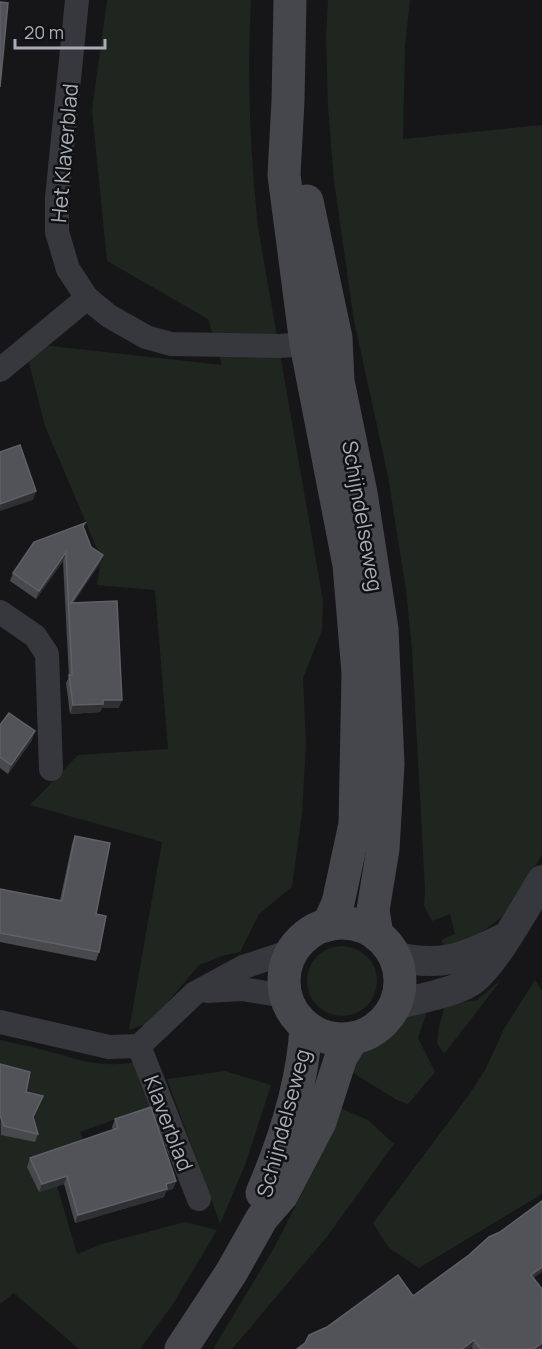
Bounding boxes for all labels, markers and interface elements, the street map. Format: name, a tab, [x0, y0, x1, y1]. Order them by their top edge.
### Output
scale bar	[15, 12, 105, 50]
text: 20 m	[24, 20, 64, 44]
street label: Het Klaverblad	[44, 82, 84, 224]
street label: Schijndelseweg	[336, 438, 390, 594]
street label: Schijndelseweg	[250, 1046, 316, 1200]
street label: Klaverblad	[138, 1071, 200, 1175]

